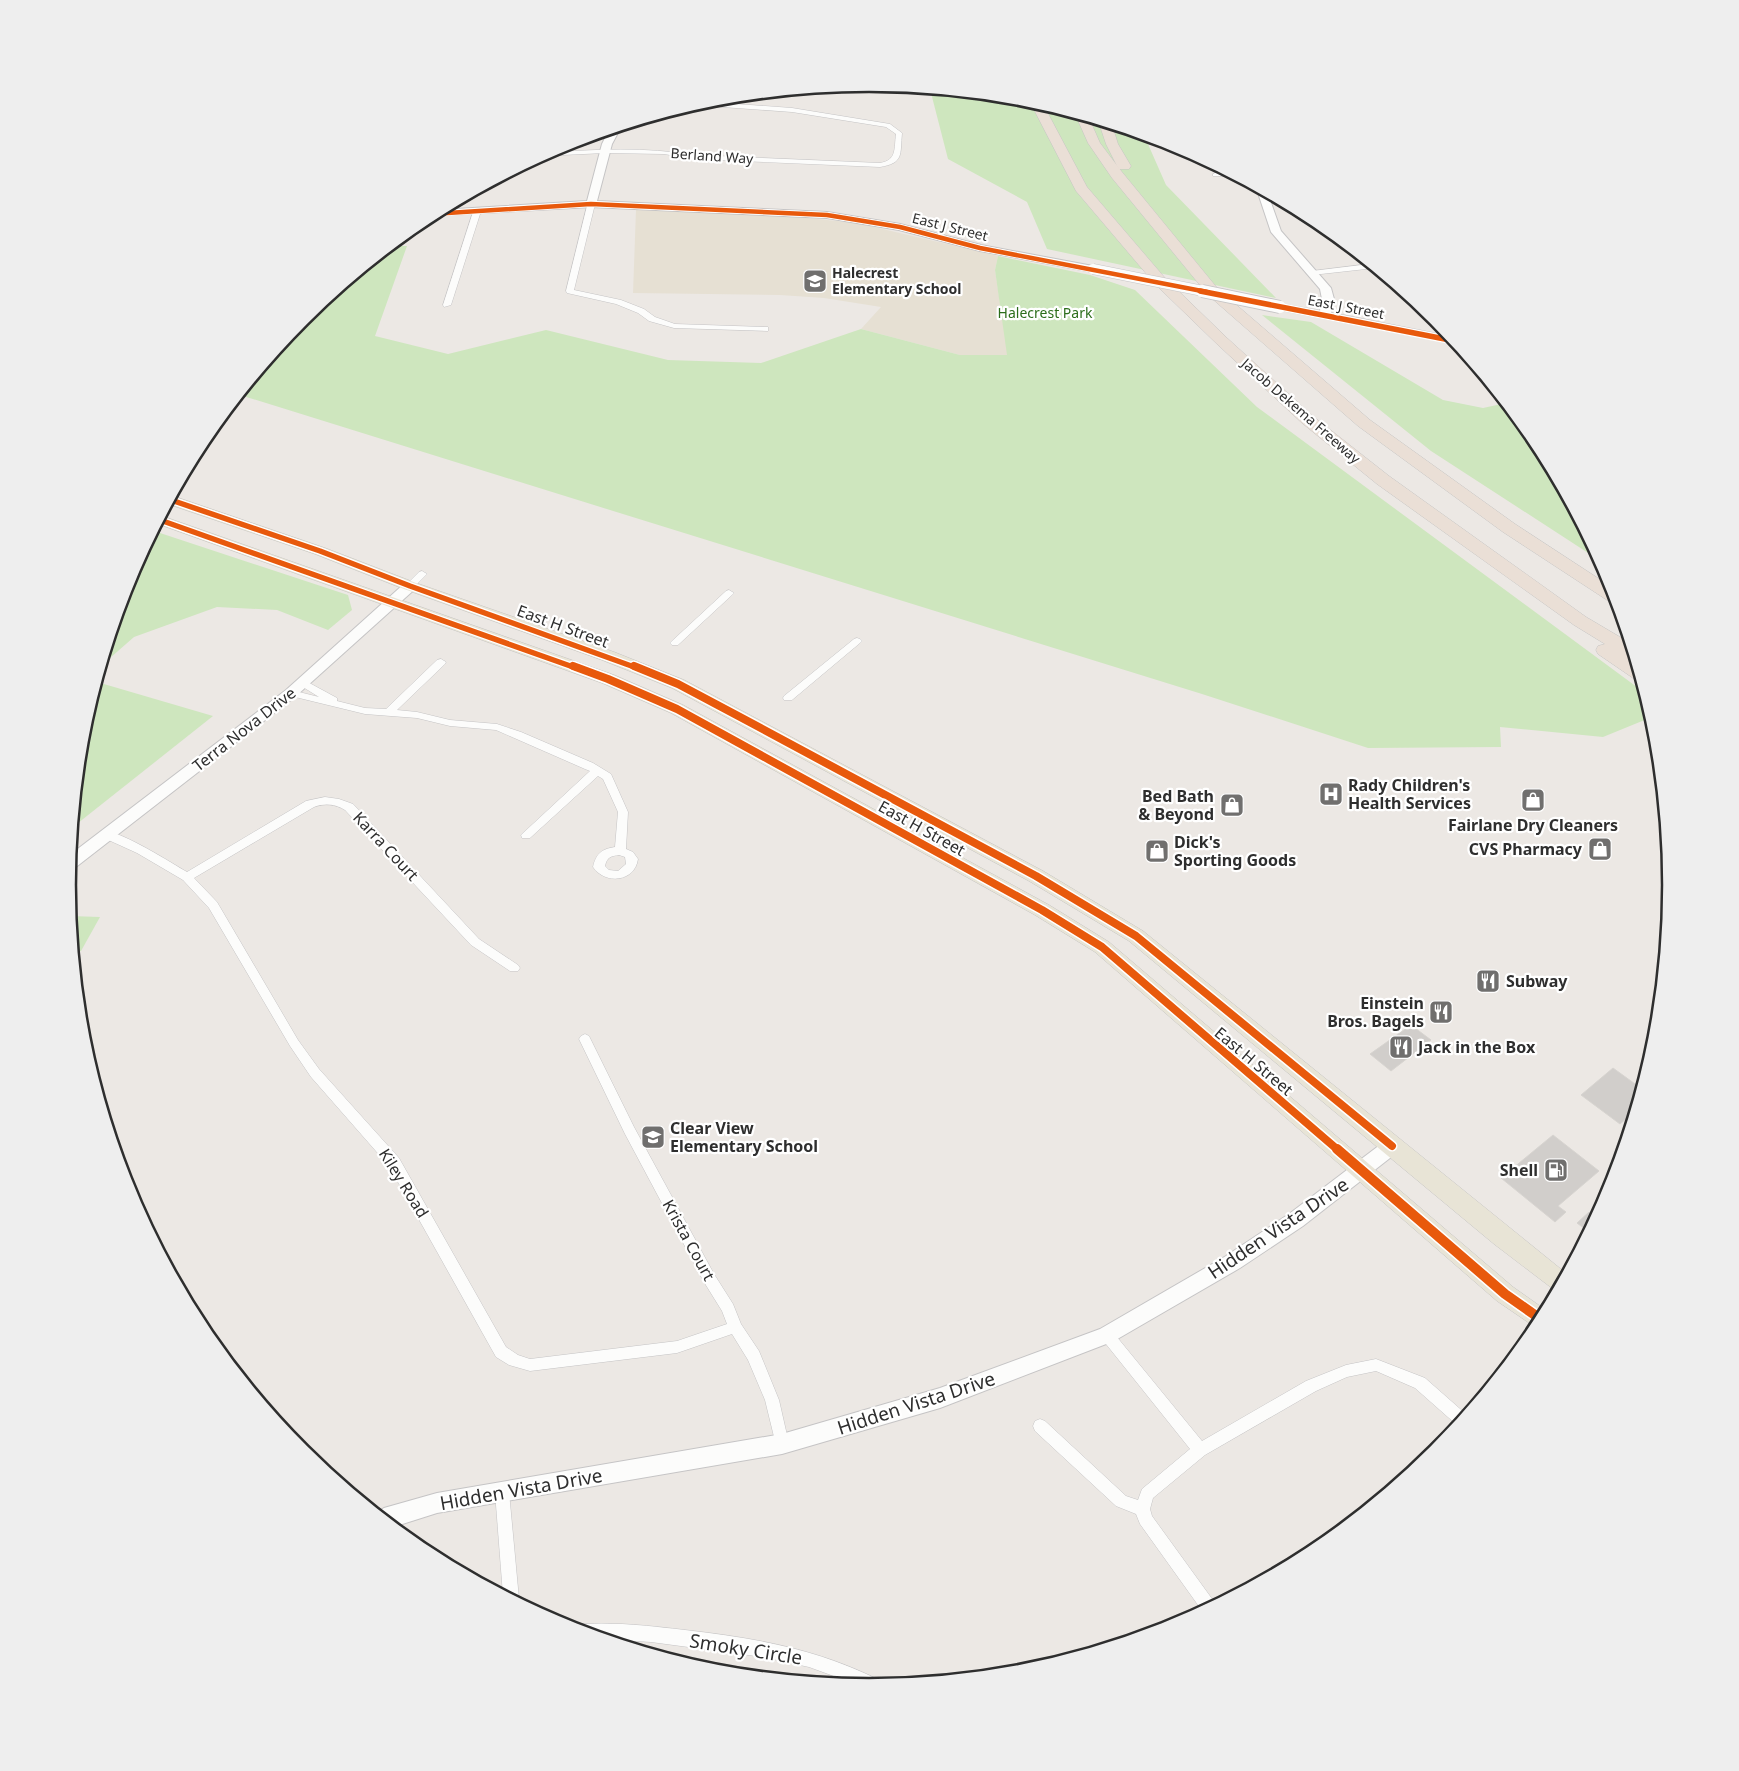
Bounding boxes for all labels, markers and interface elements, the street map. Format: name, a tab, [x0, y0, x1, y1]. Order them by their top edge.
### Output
street label: Berland Way	[670, 143, 755, 168]
street label: East J Street	[910, 208, 990, 245]
place label: Halecrest Elementary School	[832, 263, 962, 298]
school or university icon: Halecrest Elementary School	[802, 268, 828, 294]
street label: East J Street	[1306, 290, 1386, 323]
park label: Halecrest Park	[998, 303, 1093, 322]
street label: Jacob Dekema Freeway	[1236, 352, 1365, 468]
street label: East H Street	[514, 599, 612, 653]
street label: Terra Nova Drive	[188, 682, 300, 776]
place label: Rady Children's Health Services	[1348, 774, 1471, 814]
hospital icon: Rady Children's Health Services	[1318, 781, 1344, 807]
place label: Bed Bath & Beyond	[1138, 785, 1214, 825]
shop icon: Fairlane Dry Cleaners	[1520, 787, 1546, 813]
shop icon: Bed Bath & Beyond	[1219, 792, 1245, 818]
street label: East H Street	[875, 795, 970, 861]
street label: Karra Court	[348, 807, 424, 885]
place label: Fairlane Dry Cleaners	[1448, 814, 1618, 836]
place label: Dick's Sporting Goods	[1174, 831, 1296, 871]
shop icon: CVS Pharmacy	[1587, 836, 1613, 862]
shop icon: Dick's Sporting Goods	[1144, 838, 1170, 864]
place label: CVS Pharmacy	[1469, 838, 1583, 860]
restaurant icon: Subway	[1475, 968, 1501, 994]
place label: Subway	[1506, 970, 1568, 992]
place label: Einstein Bros. Bagels	[1327, 992, 1424, 1032]
restaurant icon: Einstein Bros. Bagels	[1428, 999, 1454, 1025]
street label: East H Street	[1210, 1022, 1298, 1100]
restaurant icon: Jack in the Box	[1388, 1034, 1414, 1060]
place label: Jack in the Box	[1416, 1036, 1536, 1058]
place label: Clear View Elementary School	[670, 1117, 818, 1157]
school or university icon: Clear View Elementary School	[640, 1124, 666, 1150]
street label: Kiley Road	[374, 1144, 434, 1222]
fuel station icon: Shell	[1543, 1157, 1569, 1183]
place label: Shell	[1500, 1159, 1538, 1181]
street label: Hidden Vista Drive	[1202, 1171, 1354, 1285]
street label: Krista Court	[658, 1196, 720, 1285]
street label: Hidden Vista Drive	[834, 1365, 998, 1441]
street label: Hidden Vista Drive	[438, 1462, 604, 1516]
street label: Smoky Circle	[688, 1627, 804, 1671]

